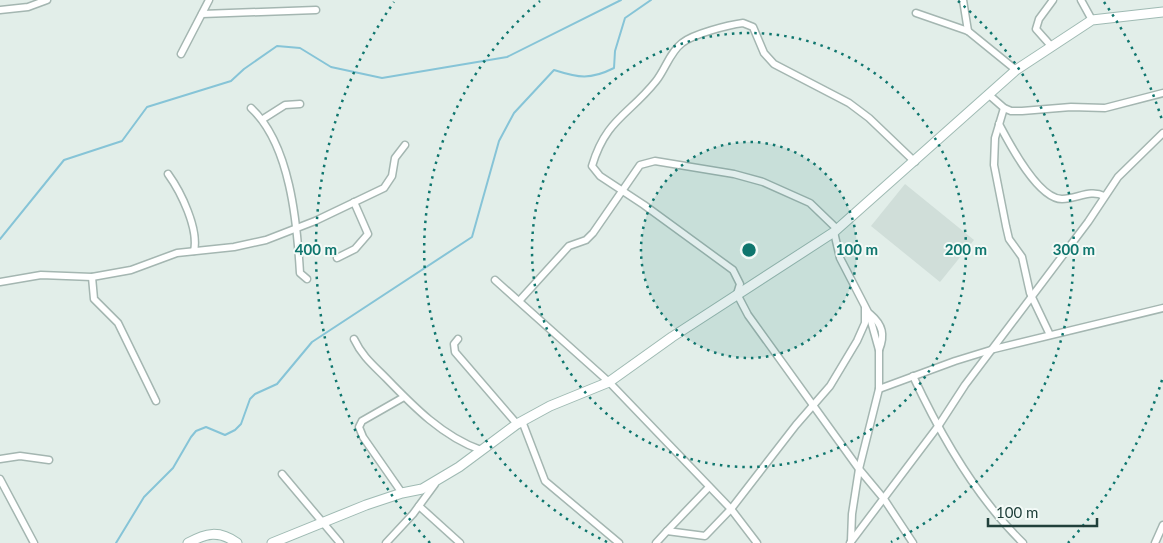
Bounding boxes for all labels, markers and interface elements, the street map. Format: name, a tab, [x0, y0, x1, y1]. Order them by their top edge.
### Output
text: 400 m	[295, 240, 337, 258]
text: 100 m	[836, 240, 878, 258]
text: 200 m	[945, 240, 987, 258]
text: 300 m	[1053, 240, 1095, 258]
centre of rings	[740, 241, 758, 259]
scale bar	[988, 496, 1097, 528]
text: 100 m	[996, 503, 1038, 521]

